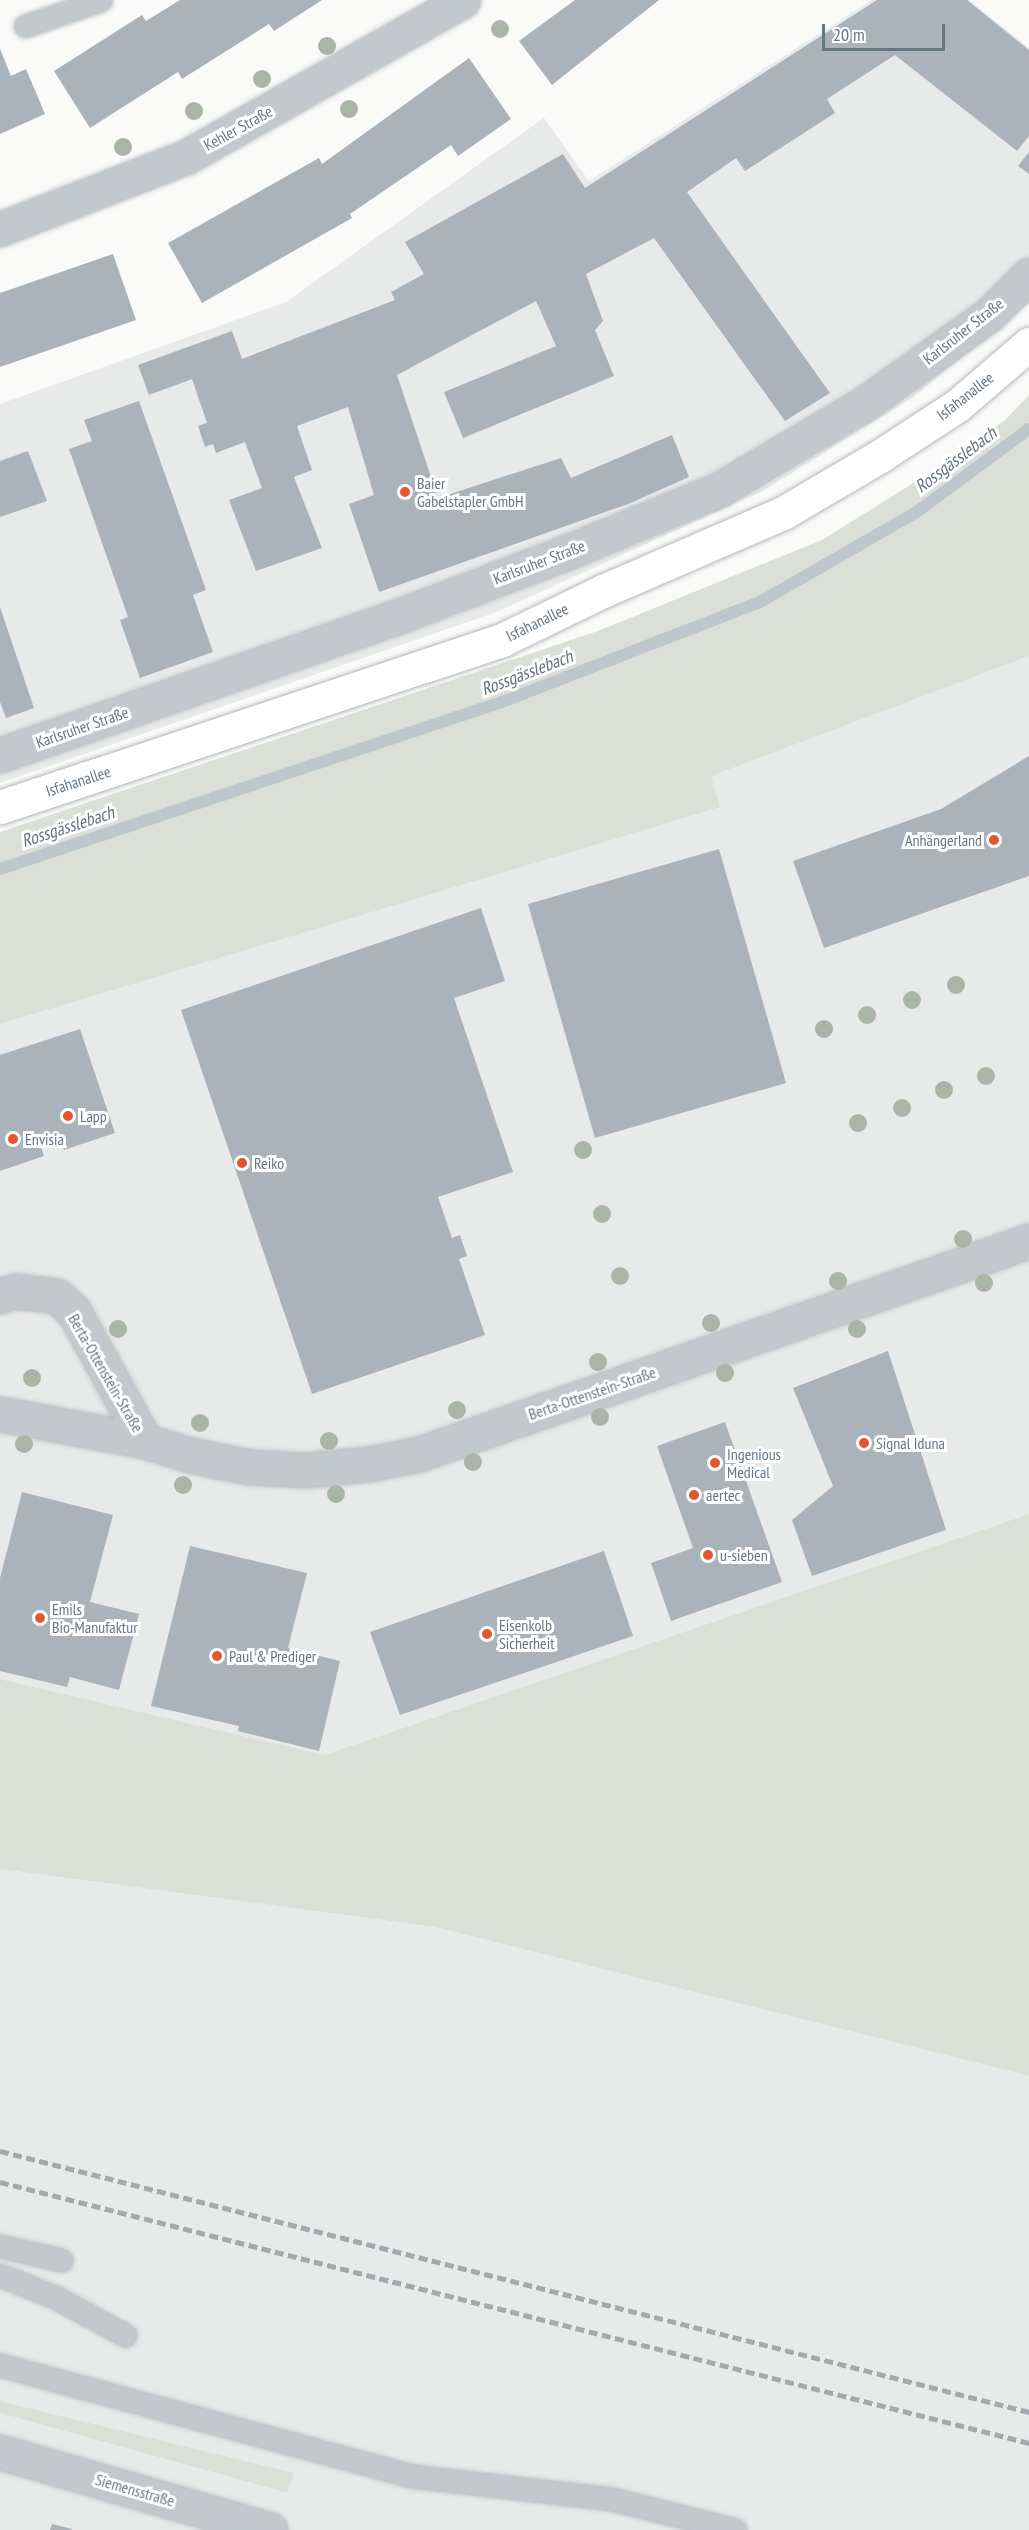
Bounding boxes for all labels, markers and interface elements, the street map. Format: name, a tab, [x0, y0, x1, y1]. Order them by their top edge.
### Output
scale bar	[825, 12, 948, 50]
text: 20 m	[833, 23, 865, 46]
street label: Kehler Straße	[200, 101, 276, 155]
street label: Karlsruher Straße	[919, 294, 1007, 368]
street label: Isfahanallee	[933, 368, 997, 424]
water label: Rossgässlebach	[911, 422, 1001, 498]
place label: Baier Gabelstapler GmbH	[417, 473, 524, 511]
marker: Baier Gabelstapler GmbH	[398, 485, 412, 499]
street label: Karlsruher Straße	[490, 536, 588, 588]
street label: Isfahanallee	[503, 599, 571, 645]
water label: Rossgässlebach	[478, 646, 576, 700]
street label: Karlsruher Straße	[33, 702, 131, 752]
street label: Isfahanallee	[43, 762, 113, 800]
water label: Rossgässlebach	[19, 802, 117, 852]
place label: Anhängerland	[905, 830, 982, 850]
marker: Anhängerland	[987, 833, 1001, 847]
place label: Lapp	[80, 1106, 107, 1126]
marker: Lapp	[61, 1109, 75, 1123]
place label: Envisia	[25, 1129, 64, 1149]
marker: Envisia	[6, 1132, 20, 1146]
place label: Reiko	[254, 1153, 284, 1173]
marker: Reiko	[235, 1156, 249, 1170]
street label: Berta-Ottenstein-Straße	[64, 1310, 148, 1436]
street label: Berta-Ottenstein-Straße	[526, 1362, 658, 1424]
place label: Signal Iduna	[876, 1433, 945, 1453]
marker: Signal Iduna	[857, 1436, 871, 1450]
place label: Ingenious Medical	[727, 1444, 781, 1482]
marker: Ingenious Medical	[708, 1456, 722, 1470]
place label: aertec	[706, 1485, 740, 1505]
marker: aertec	[687, 1488, 701, 1502]
place label: u-sieben	[720, 1545, 768, 1565]
marker: u-sieben	[701, 1548, 715, 1562]
place label: Emils Bio-Manufaktur	[52, 1599, 138, 1637]
marker: Emils Bio-Manufaktur	[33, 1611, 47, 1625]
place label: Eisenkolb Sicherheit	[499, 1615, 555, 1653]
marker: Eisenkolb Sicherheit	[480, 1627, 494, 1641]
place label: Paul & Prediger	[229, 1646, 316, 1666]
marker: Paul & Prediger	[210, 1649, 224, 1663]
street label: Siemensstraße	[93, 2470, 177, 2510]

